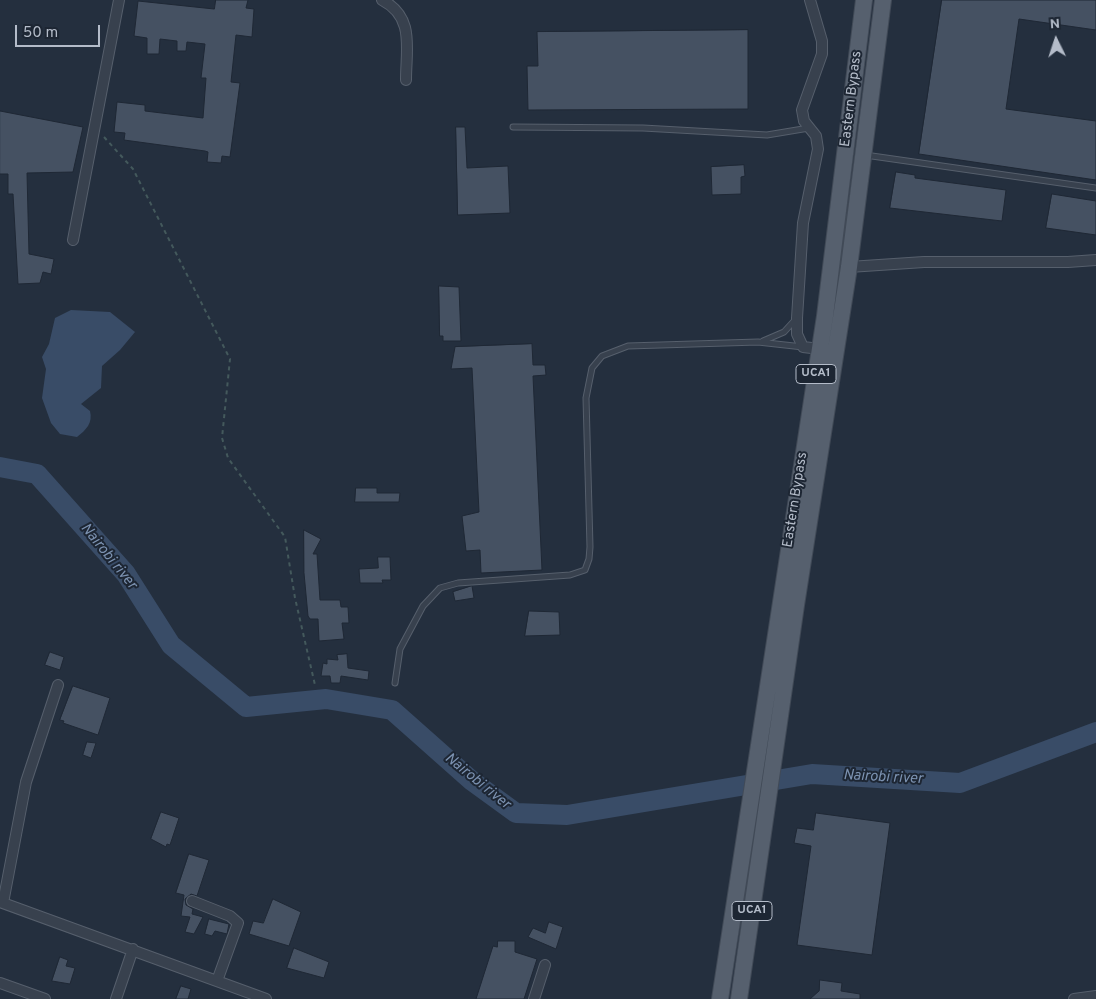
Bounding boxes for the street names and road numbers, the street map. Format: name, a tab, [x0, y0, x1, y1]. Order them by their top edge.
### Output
street label: Eastern Bypass	[838, 50, 866, 148]
road number: UCA1	[796, 364, 836, 384]
street label: Eastern Bypass	[780, 451, 812, 549]
road number: UCA1	[732, 901, 772, 920]

